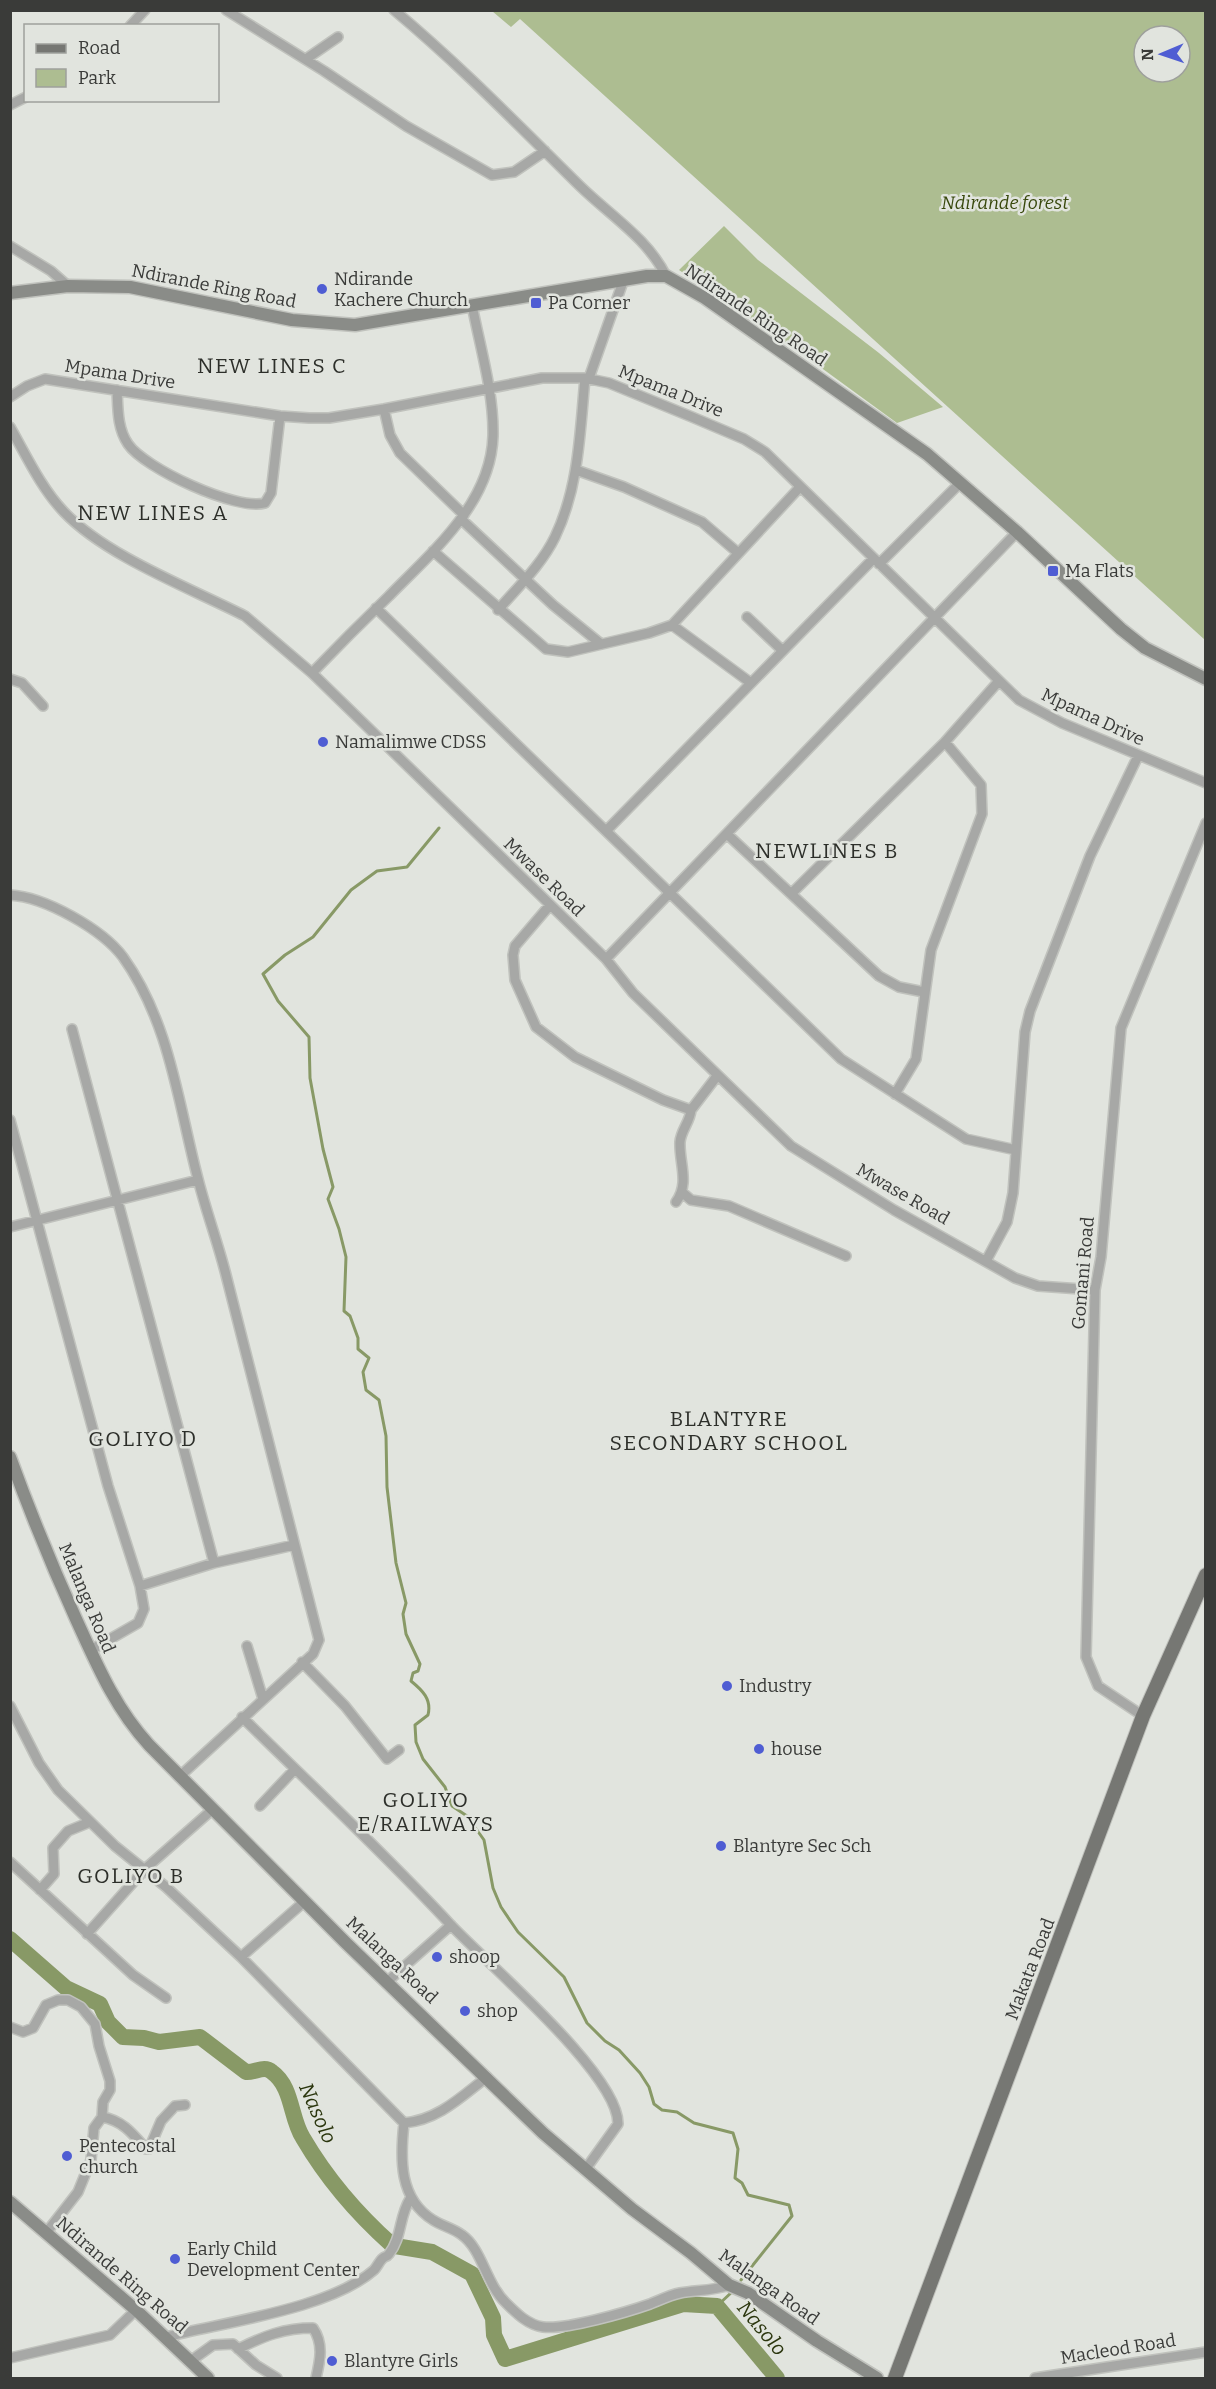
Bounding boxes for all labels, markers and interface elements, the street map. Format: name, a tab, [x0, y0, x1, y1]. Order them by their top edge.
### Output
legend	[24, 24, 219, 102]
north arrow	[1132, 24, 1192, 84]
text: Road	[78, 37, 121, 59]
text: N	[1138, 48, 1157, 61]
text: Park	[78, 67, 117, 89]
park label: Ndirande forest	[941, 192, 1069, 214]
street label: Ndirande Ring Road	[130, 259, 298, 313]
street label: Ndirande Ring Road	[681, 259, 832, 371]
place label: Ndirande Kachere Church	[334, 268, 468, 311]
marker: Ndirande Kachere Church	[315, 282, 329, 296]
place label: Pa Corner	[548, 292, 630, 314]
marker: Pa Corner	[529, 296, 543, 310]
district label: NEW LINES C	[197, 353, 347, 379]
street label: Mpama Drive	[63, 354, 177, 394]
street label: Mpama Drive	[615, 360, 727, 422]
district label: NEW LINES A	[77, 500, 229, 526]
place label: Ma Flats	[1065, 560, 1134, 582]
marker: Ma Flats	[1046, 564, 1060, 578]
street label: Mpama Drive	[1038, 683, 1148, 751]
place label: Namalimwe CDSS	[335, 731, 487, 753]
marker: Namalimwe CDSS	[316, 735, 330, 749]
street label: Mwase Road	[499, 833, 589, 921]
district label: NEWLINES B	[755, 838, 899, 864]
street label: Mwase Road	[853, 1158, 954, 1230]
street label: Gomani Road	[1067, 1215, 1099, 1330]
district label: BLANTYRE SECONDARY SCHOOL	[610, 1406, 848, 1456]
district label: GOLIYO D	[88, 1426, 198, 1452]
street label: Malanga Road	[54, 1540, 120, 1657]
place label: Industry	[739, 1675, 812, 1697]
marker: Industry	[720, 1679, 734, 1693]
place label: house	[771, 1738, 822, 1760]
marker: house	[752, 1742, 766, 1756]
district label: GOLIYO E/RAILWAYS	[358, 1787, 494, 1837]
place label: Blantyre Sec Sch	[733, 1835, 871, 1857]
marker: Blantyre Sec Sch	[714, 1839, 728, 1853]
district label: GOLIYO B	[77, 1863, 185, 1889]
street label: Malanga Road	[342, 1912, 443, 2008]
street label: Makata Road	[1001, 1915, 1060, 2023]
place label: shoop	[449, 1946, 500, 1968]
marker: shoop	[430, 1950, 444, 1964]
place label: shop	[477, 2000, 518, 2022]
marker: shop	[458, 2004, 472, 2018]
water label: Nasolo	[294, 2079, 342, 2147]
place label: Pentecostal church	[79, 2135, 176, 2178]
marker: Pentecostal church	[60, 2149, 74, 2163]
street label: Ndirande Ring Road	[52, 2212, 193, 2338]
place label: Early Child Development Center	[187, 2238, 360, 2281]
street label: Malanga Road	[715, 2244, 824, 2330]
marker: Early Child Development Center	[168, 2252, 182, 2266]
water label: Nasolo	[732, 2296, 792, 2360]
street label: Macleod Road	[1059, 2329, 1178, 2369]
place label: Blantyre Girls	[344, 2350, 458, 2372]
marker: Blantyre Girls	[325, 2354, 339, 2368]

